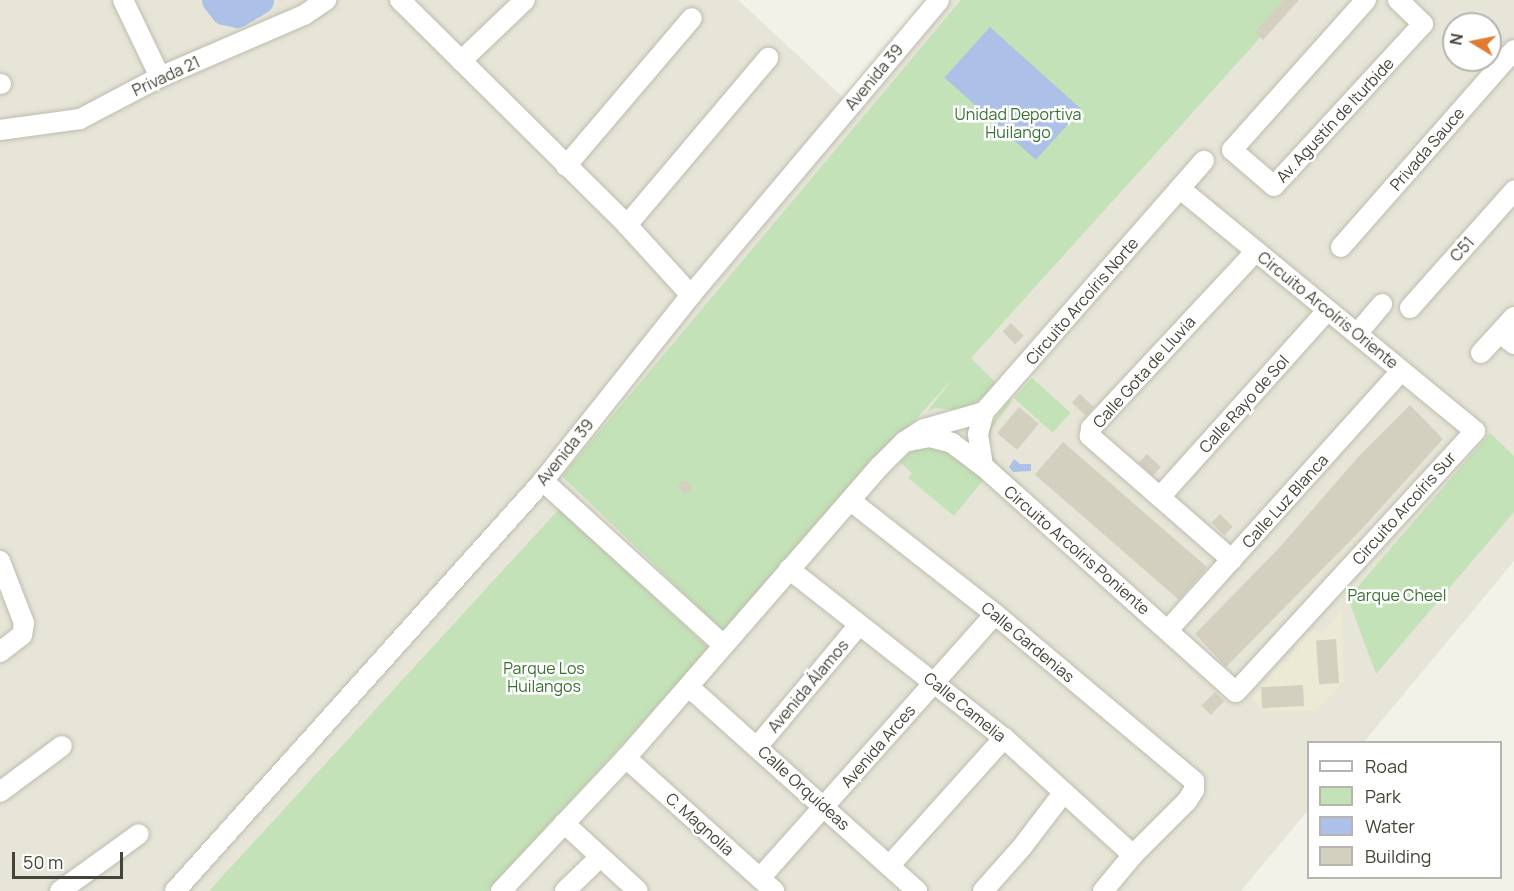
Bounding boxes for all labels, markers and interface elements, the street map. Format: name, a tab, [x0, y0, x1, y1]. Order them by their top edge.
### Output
north arrow	[1442, 12, 1502, 72]
text: N	[1444, 32, 1468, 47]
street label: Avenida 39	[841, 40, 907, 114]
street label: Privada 21	[129, 52, 203, 100]
street label: Av. Agustín de Iturbide	[1272, 54, 1398, 186]
park label: Unidad Deportiva Huilango	[955, 104, 1081, 142]
street label: Privada Sauce	[1386, 104, 1468, 194]
street label: C51	[1446, 233, 1478, 265]
street label: Circuito Arcoíris Norte	[1022, 234, 1142, 368]
street label: Circuito Arcoíris Oriente	[1254, 247, 1402, 373]
street label: Calle Gota de Lluvia	[1089, 312, 1199, 432]
street label: Calle Rayo de Sol	[1195, 351, 1293, 457]
street label: Avenida 39	[532, 415, 598, 489]
street label: Circuito Arcoíris Sur	[1348, 448, 1460, 568]
street label: Calle Luz Blanca	[1238, 450, 1332, 552]
street label: Circuito Arcoíris Poniente	[1000, 482, 1154, 618]
park label: Parque Cheel	[1348, 585, 1446, 605]
street label: Calle Gardenias	[978, 598, 1078, 686]
street label: Avenida Álamos	[764, 636, 852, 736]
park label: Parque Los Huilangos	[503, 658, 585, 696]
street label: Calle Camelia	[920, 668, 1010, 746]
street label: Avenida Arces	[837, 701, 919, 791]
legend	[1307, 741, 1502, 879]
street label: Calle Orquídeas	[754, 742, 854, 834]
text: Road	[1365, 754, 1408, 778]
text: Park	[1365, 784, 1401, 808]
street label: C. Magnolia	[662, 788, 738, 860]
text: Water	[1365, 814, 1415, 838]
scale bar	[15, 840, 126, 878]
text: Building	[1365, 844, 1431, 868]
text: 50 m	[23, 850, 63, 874]

